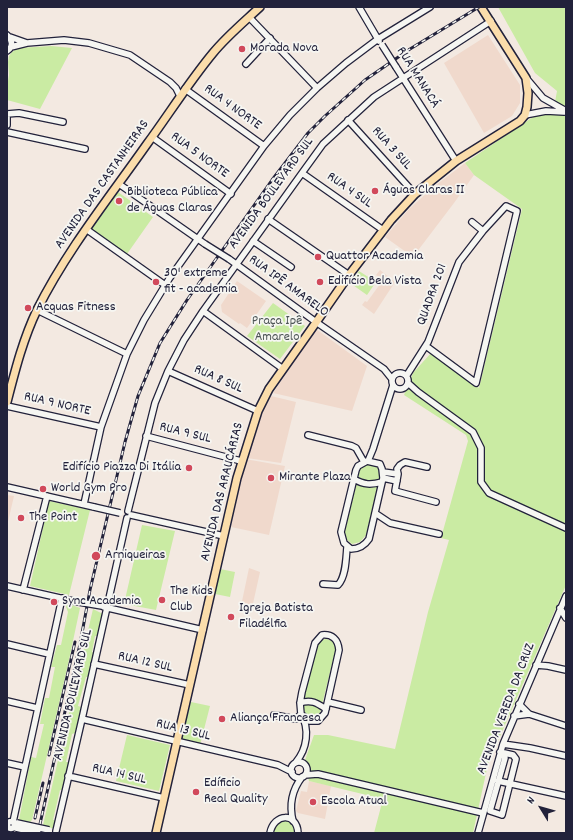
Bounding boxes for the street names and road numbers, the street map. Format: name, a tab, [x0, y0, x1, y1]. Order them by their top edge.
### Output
street label: RUA MANACÁ	[392, 44, 442, 112]
street label: RUA 4 NORTE	[200, 81, 264, 135]
street label: AVENIDA DAS CASTANHEIRAS	[52, 117, 154, 253]
street label: RUA 3 SUL	[367, 124, 415, 174]
street label: RUA 5 NORTE	[167, 129, 231, 183]
street label: AVENIDA BOULEVARD SUL	[226, 135, 318, 253]
street label: RUA 4 SUL	[323, 169, 375, 213]
street label: RUA IPÊ AMARELO	[245, 252, 331, 322]
street label: QUADRA 201	[414, 262, 452, 328]
street label: RUA 8 SUL	[191, 362, 245, 398]
street label: RUA 9 NORTE	[22, 389, 92, 421]
street label: RUA 9 SUL	[157, 419, 213, 449]
street label: AVENIDA DAS ARAUCÁRIAS	[198, 421, 248, 563]
street label: AVENIDA BOULEVARD SUL	[51, 628, 97, 762]
street label: AVENIDA VEREDA DA CRUZ	[474, 641, 540, 777]
street label: RUA 12 SUL	[116, 649, 174, 677]
street label: RUA 13 SUL	[154, 716, 212, 746]
street label: RUA 14 SUL	[90, 761, 148, 789]

